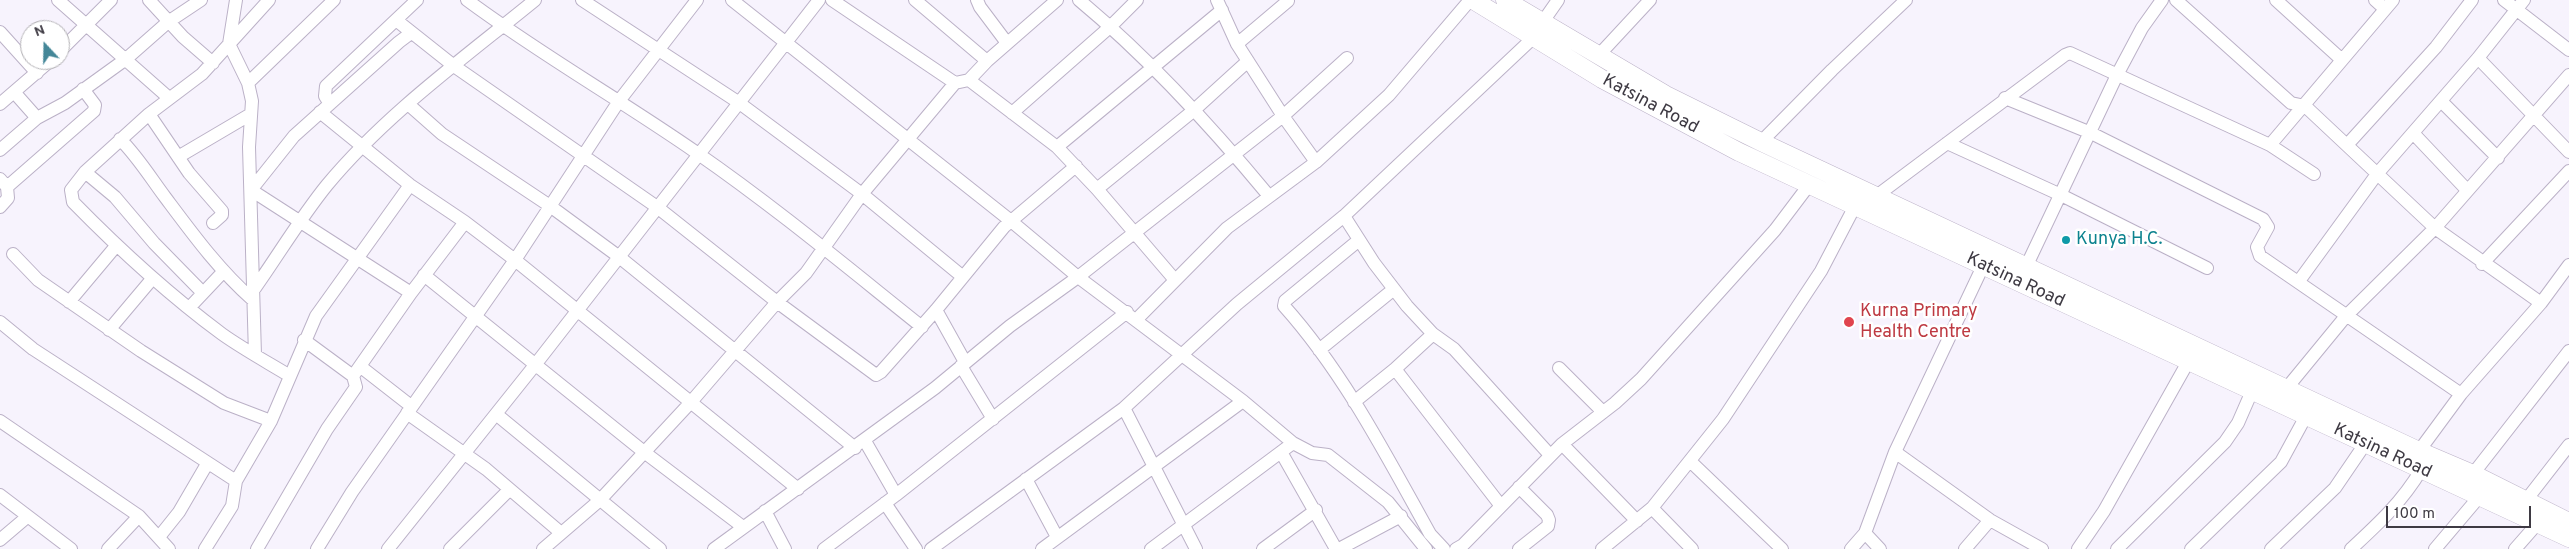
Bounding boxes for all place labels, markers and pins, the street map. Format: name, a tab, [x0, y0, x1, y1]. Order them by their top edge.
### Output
place label: Kunya H.C.	[2076, 229, 2163, 251]
marker: Kunya H.C.	[2060, 234, 2072, 246]
place label: Kurna Primary Health Centre	[1860, 301, 1977, 344]
marker: Kurna Primary Health Centre	[1842, 315, 1856, 329]

